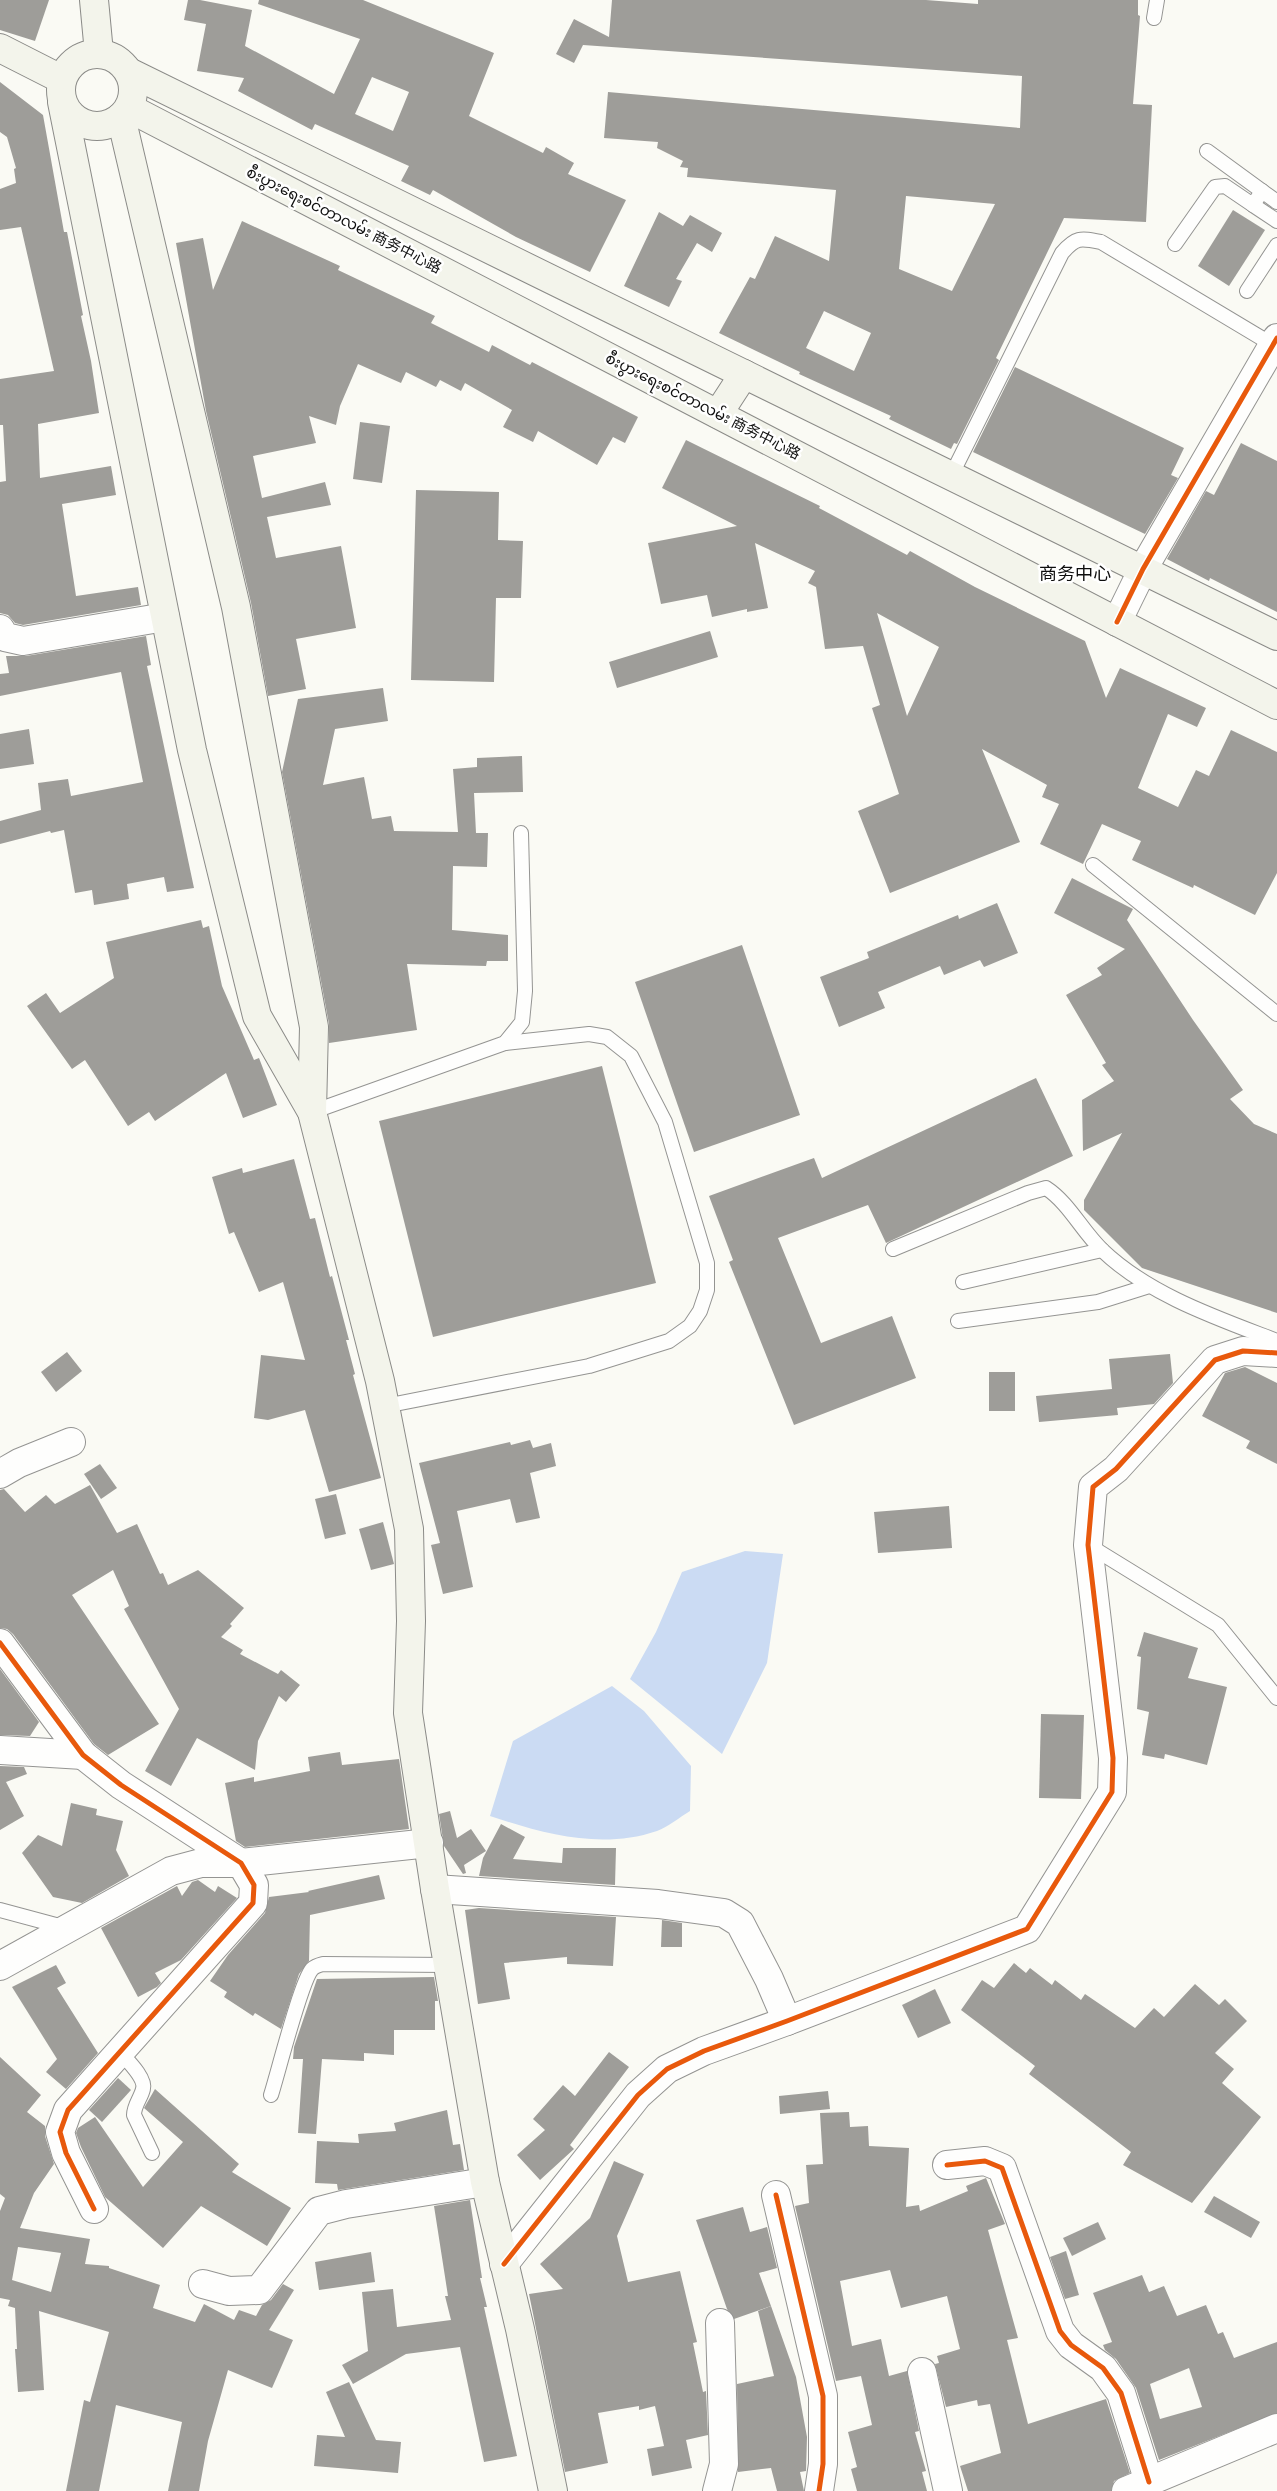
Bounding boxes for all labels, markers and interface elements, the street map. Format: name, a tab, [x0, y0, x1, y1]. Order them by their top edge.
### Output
street label: စီးပွားရေးစင်တာလမ်း 商务中心路	[242, 161, 445, 280]
street label: စီးပွားရေးစင်တာလမ်း 商务中心路	[601, 347, 804, 466]
district label: 商务中心	[1039, 561, 1111, 586]

